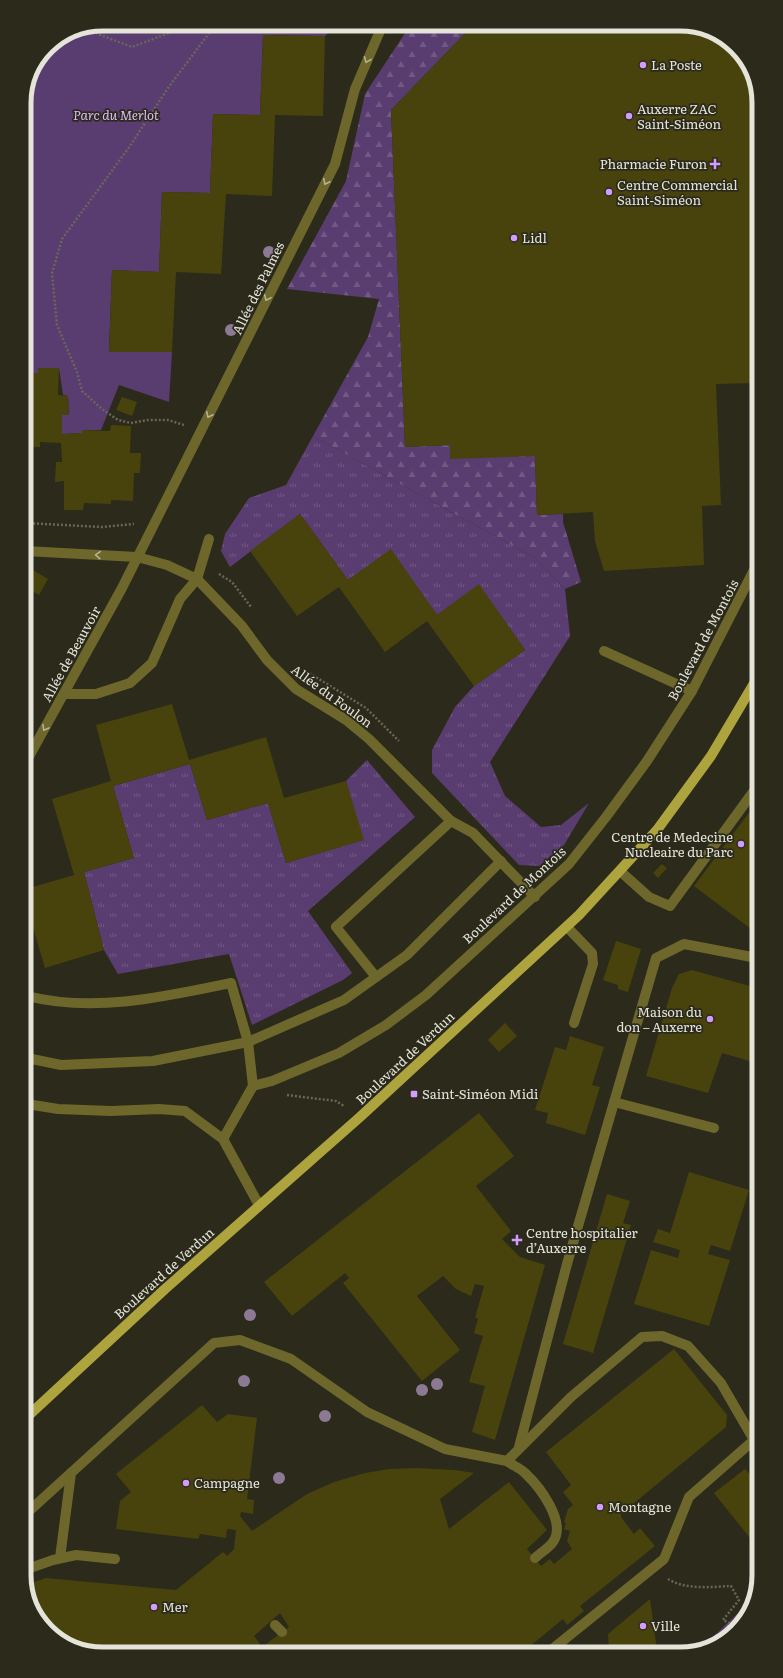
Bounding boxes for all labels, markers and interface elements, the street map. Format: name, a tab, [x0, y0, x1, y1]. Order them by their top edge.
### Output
one-way arrow	[364, 55, 372, 63]
place label: La Poste	[651, 55, 702, 74]
marker: La Poste	[638, 60, 648, 70]
place label: Auxerre ZAC Saint-Siméon	[637, 99, 722, 133]
park label: Parc du Merlot	[73, 105, 160, 124]
marker: Auxerre ZAC Saint-Siméon	[624, 111, 634, 121]
place label: Pharmacie Furon	[600, 154, 707, 173]
marker: Pharmacie Furon	[710, 159, 720, 169]
place label: Centre Commercial Saint-Siméon	[617, 175, 738, 209]
one-way arrow	[323, 178, 330, 186]
marker: Centre Commercial Saint-Siméon	[604, 187, 614, 197]
place label: Lidl	[522, 228, 548, 247]
marker: Lidl	[509, 233, 519, 243]
street label: Allée des Palmes	[227, 238, 288, 337]
one-way arrow	[264, 294, 272, 302]
one-way arrow	[206, 411, 214, 418]
one-way arrow	[95, 551, 101, 560]
street label: Boulevard de Montois	[663, 576, 743, 704]
street label: Allée de Beauvoir	[36, 602, 105, 705]
street label: Allée du Foulon	[288, 660, 377, 732]
one-way arrow	[42, 724, 50, 731]
place label: Centre de Medecine Nucleaire du Parc	[611, 827, 734, 861]
marker: Centre de Medecine Nucleaire du Parc	[736, 839, 746, 849]
street label: Boulevard de Montois	[458, 842, 570, 948]
place label: Maison du don – Auxerre	[616, 1002, 702, 1036]
street label: Boulevard de Verdun	[351, 1006, 459, 1109]
marker: Maison du don – Auxerre	[705, 1014, 715, 1024]
place label: Saint-Siméon Midi	[422, 1084, 539, 1103]
marker: Saint-Siméon Midi	[409, 1089, 419, 1099]
street label: Boulevard de Verdun	[109, 1222, 218, 1323]
place label: Centre hospitalier d’Auxerre	[526, 1223, 638, 1257]
marker: Centre hospitalier d’Auxerre	[511, 1234, 523, 1246]
place label: Campagne	[194, 1473, 260, 1492]
marker: Campagne	[181, 1478, 191, 1488]
place label: Montagne	[608, 1497, 671, 1516]
marker: Montagne	[595, 1502, 605, 1512]
place label: Mer	[162, 1597, 188, 1616]
marker: Mer	[149, 1602, 159, 1612]
place label: Ville	[651, 1616, 680, 1635]
marker: Ville	[638, 1621, 648, 1631]

